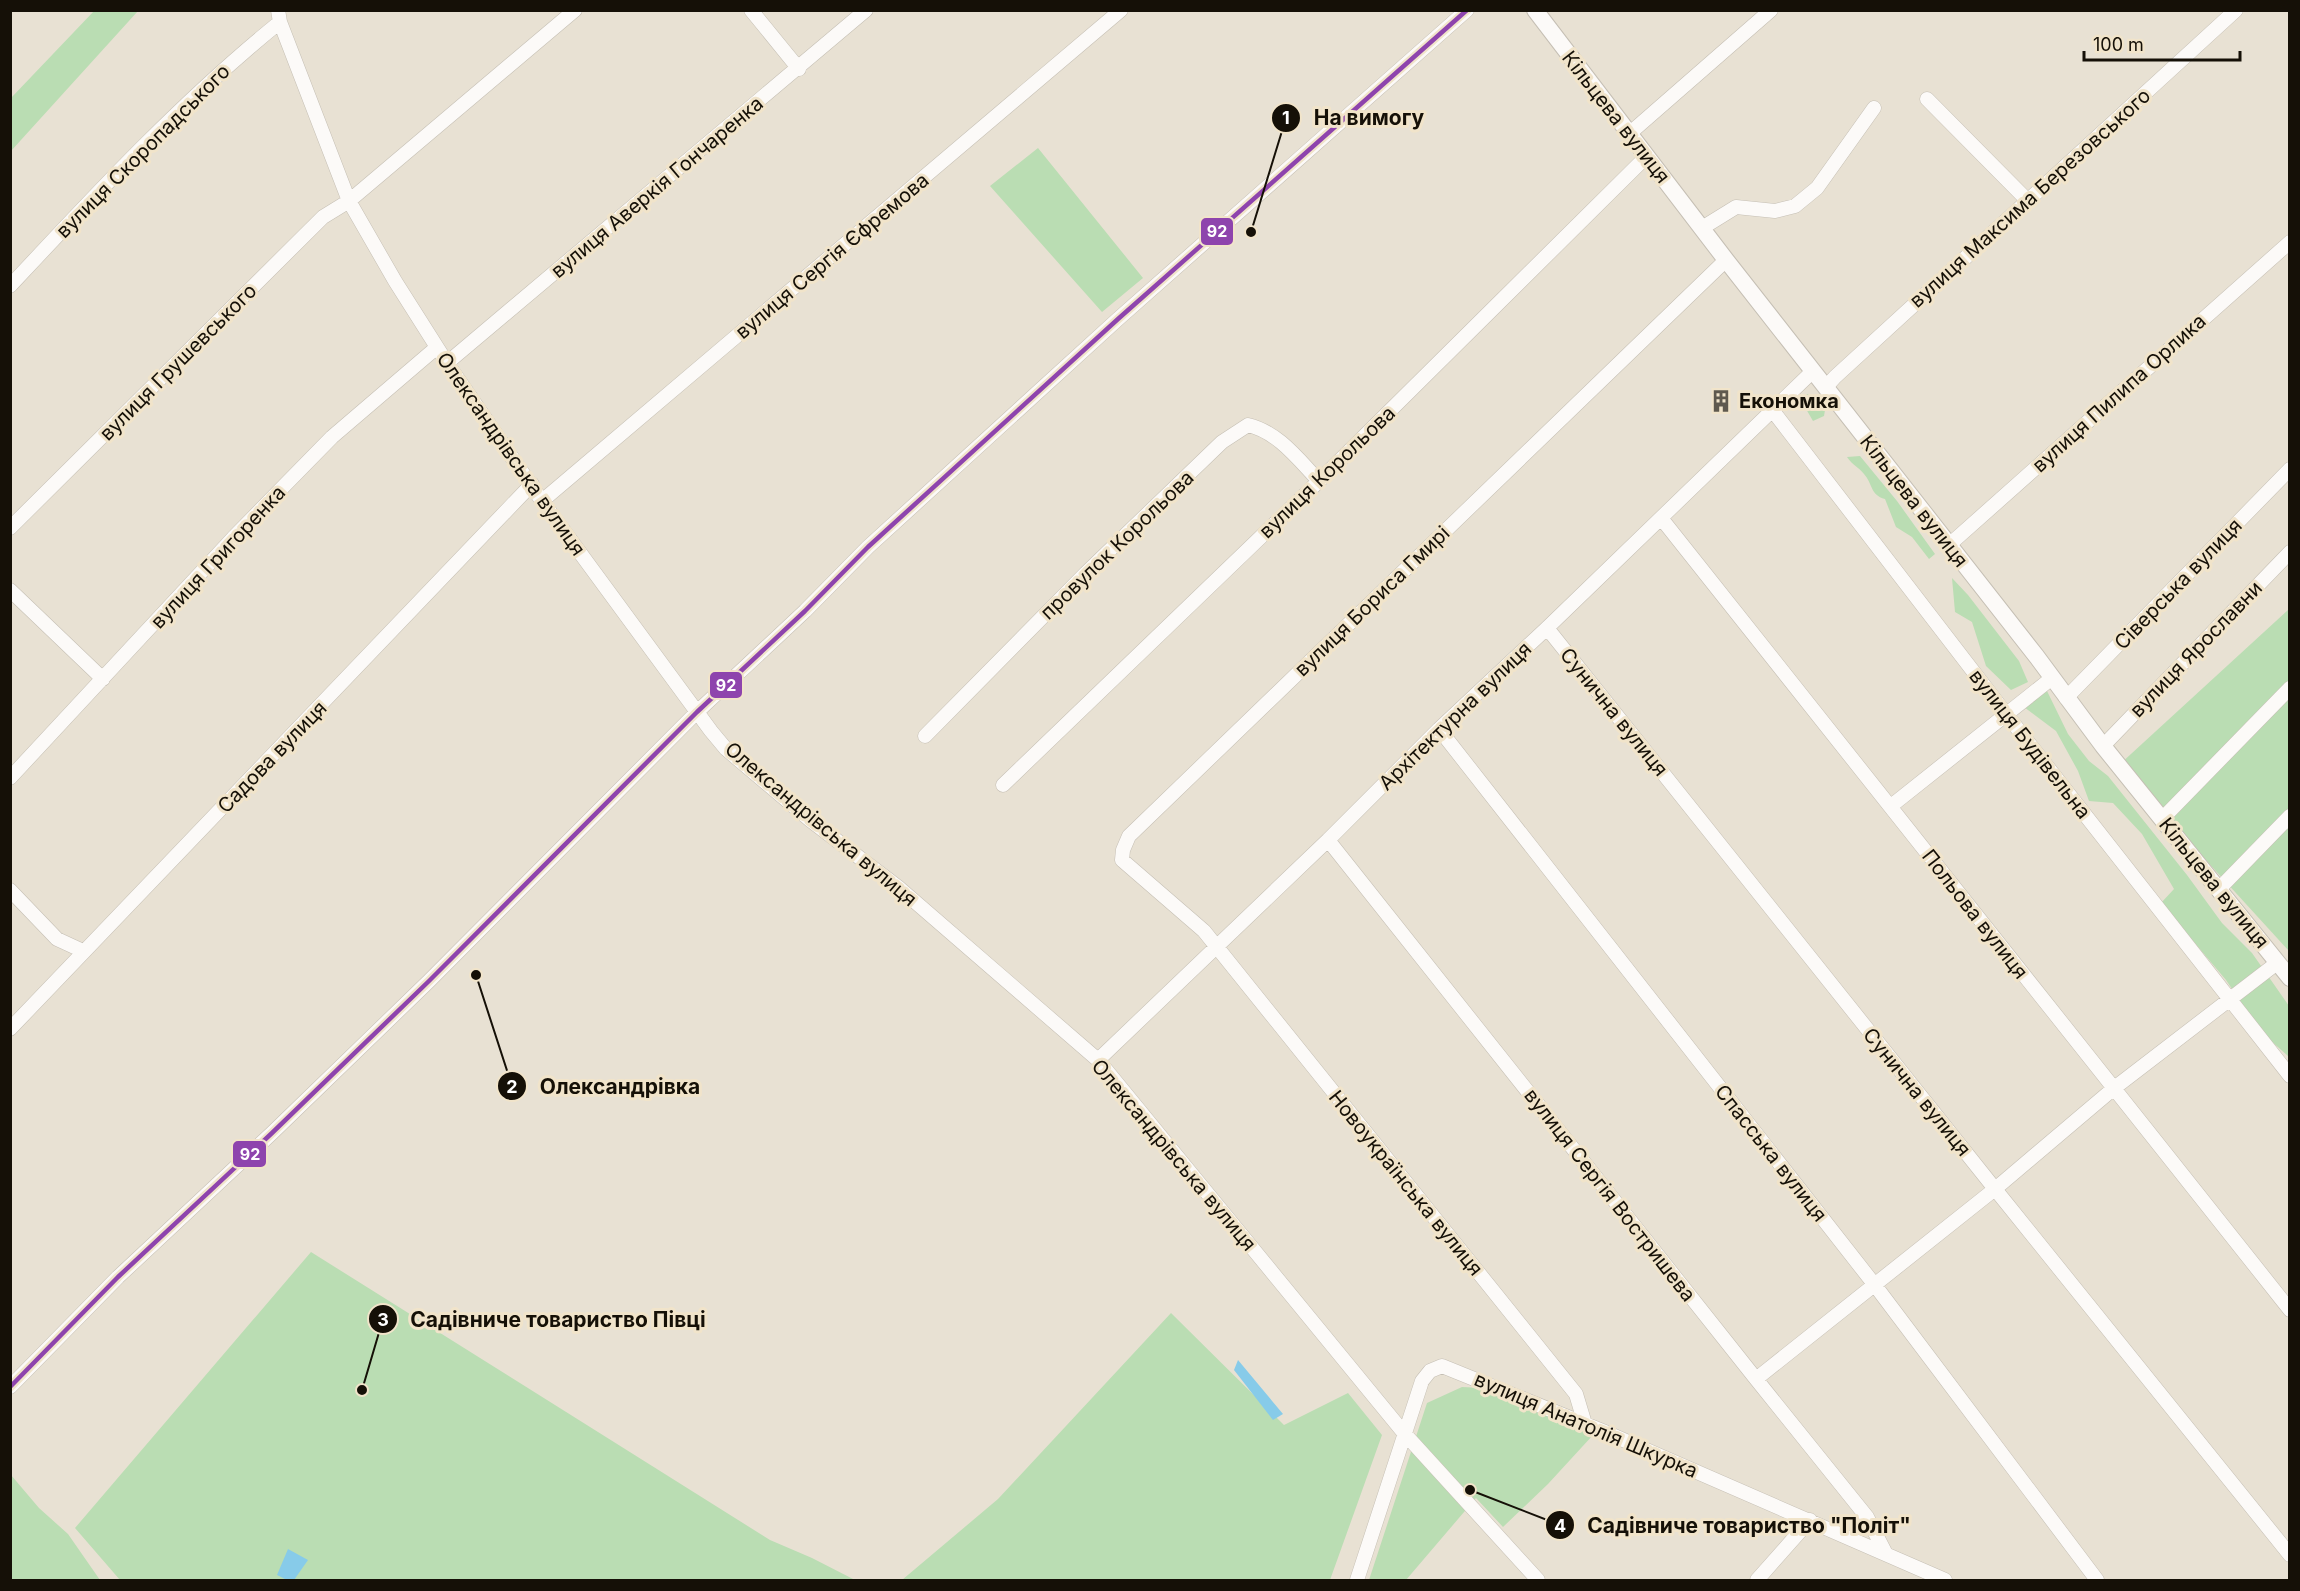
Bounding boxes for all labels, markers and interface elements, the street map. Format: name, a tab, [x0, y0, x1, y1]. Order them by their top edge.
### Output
scale bar	[2084, 24, 2240, 62]
text: 100 m	[2093, 34, 2144, 55]
street label: Кільцева вулиця	[1557, 46, 1675, 188]
street label: вулиця Скоропадського	[51, 59, 235, 243]
street label: вулиця Максима Березовського	[1905, 83, 2155, 313]
street label: вулиця Аверкія Гончаренка	[546, 91, 768, 283]
callout: На вимогу	[1271, 99, 1436, 138]
text: На вимогу	[1314, 105, 1425, 130]
text: 1	[1282, 107, 1290, 128]
street label: вулиця Сергія Єфремова	[730, 168, 934, 344]
line badge: 92	[1200, 217, 1234, 246]
text: 92	[1207, 221, 1227, 241]
street label: вулиця Грушевського	[95, 279, 261, 445]
street label: вулиця Пилипа Орлика	[2027, 309, 2211, 477]
street label: Олександрівська вулиця	[432, 348, 590, 560]
building icon: Економка	[1708, 388, 1734, 414]
place label: Економка	[1739, 389, 1839, 413]
street label: вулиця Корольова	[1254, 401, 1400, 543]
street label: Кільцева вулиця	[1855, 430, 1973, 572]
street label: провулок Корольова	[1035, 466, 1199, 624]
street label: вулиця Григоренка	[146, 481, 290, 633]
street label: Сіверська вулиця	[2109, 513, 2247, 655]
street label: вулиця Бориса Гмирі	[1290, 521, 1454, 681]
street label: вулиця Ярославни	[2125, 576, 2267, 722]
street label: Архітектурна вулиця	[1374, 637, 1536, 795]
street label: Сунична вулиця	[1555, 643, 1673, 781]
street label: вулиця Будівельна	[1964, 665, 2096, 823]
line badge: 92	[709, 671, 743, 699]
text: 92	[716, 675, 736, 695]
street label: Садова вулиця	[212, 696, 332, 818]
street label: Олександрівська вулиця	[720, 737, 922, 911]
street label: Кільцева вулиця	[2154, 813, 2274, 953]
street label: Польова вулиця	[1917, 844, 2033, 984]
street label: Сунична вулиця	[1858, 1023, 1976, 1161]
street label: Олександрівська вулиця	[1087, 1054, 1261, 1256]
callout: Олександрівка	[497, 1067, 712, 1106]
text: Олександрівка	[540, 1074, 700, 1099]
text: 2	[506, 1076, 518, 1097]
street label: Спасська вулиця	[1710, 1080, 1832, 1226]
street label: вулиця Сергія Востришева	[1519, 1084, 1701, 1306]
street label: Новоукраїнська вулиця	[1324, 1086, 1488, 1280]
line badge: 92	[232, 1140, 267, 1168]
text: 92	[240, 1144, 260, 1164]
callout: Садівниче товариство Півці	[368, 1300, 718, 1339]
text: Садівниче товариство Півці	[410, 1307, 706, 1332]
text: 3	[377, 1309, 389, 1330]
street label: вулиця Анатолія Шкурка	[1471, 1367, 1701, 1483]
callout: Садівниче товариство "Політ"	[1545, 1506, 1923, 1545]
text: Садівниче товариство "Політ"	[1587, 1513, 1911, 1538]
text: 4	[1554, 1515, 1566, 1536]

